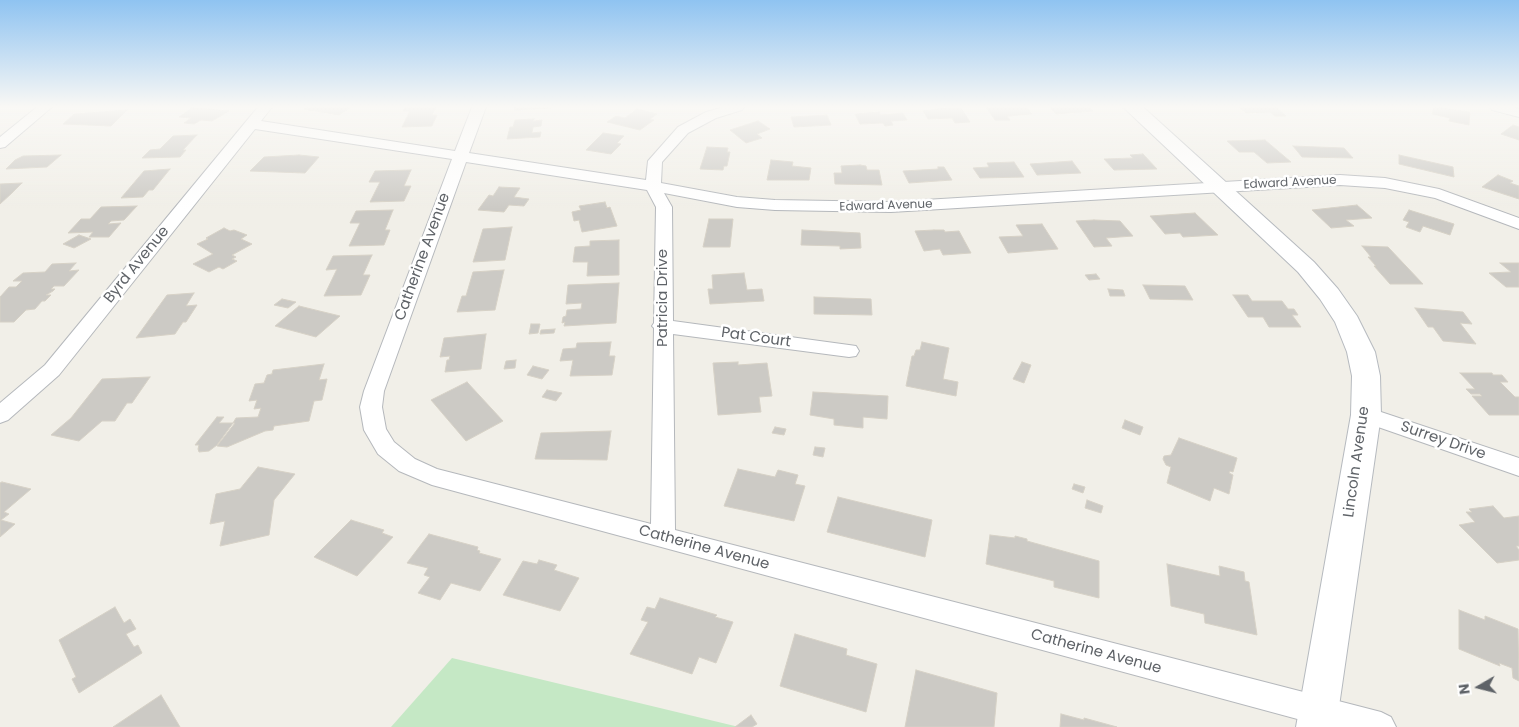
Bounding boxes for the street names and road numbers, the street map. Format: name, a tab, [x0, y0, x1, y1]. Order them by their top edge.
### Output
street label: Edward Avenue	[1243, 173, 1337, 193]
street label: Catherine Avenue	[392, 191, 454, 323]
street label: Edward Avenue	[839, 197, 933, 215]
street label: Byrd Avenue	[101, 223, 173, 307]
street label: Patricia Drive	[654, 249, 672, 347]
street label: Pat Court	[720, 324, 792, 352]
street label: Lincoln Avenue	[1340, 405, 1374, 519]
street label: Surrey Drive	[1398, 418, 1488, 464]
street label: Catherine Avenue	[637, 522, 771, 574]
street label: Catherine Avenue	[1029, 626, 1163, 678]

